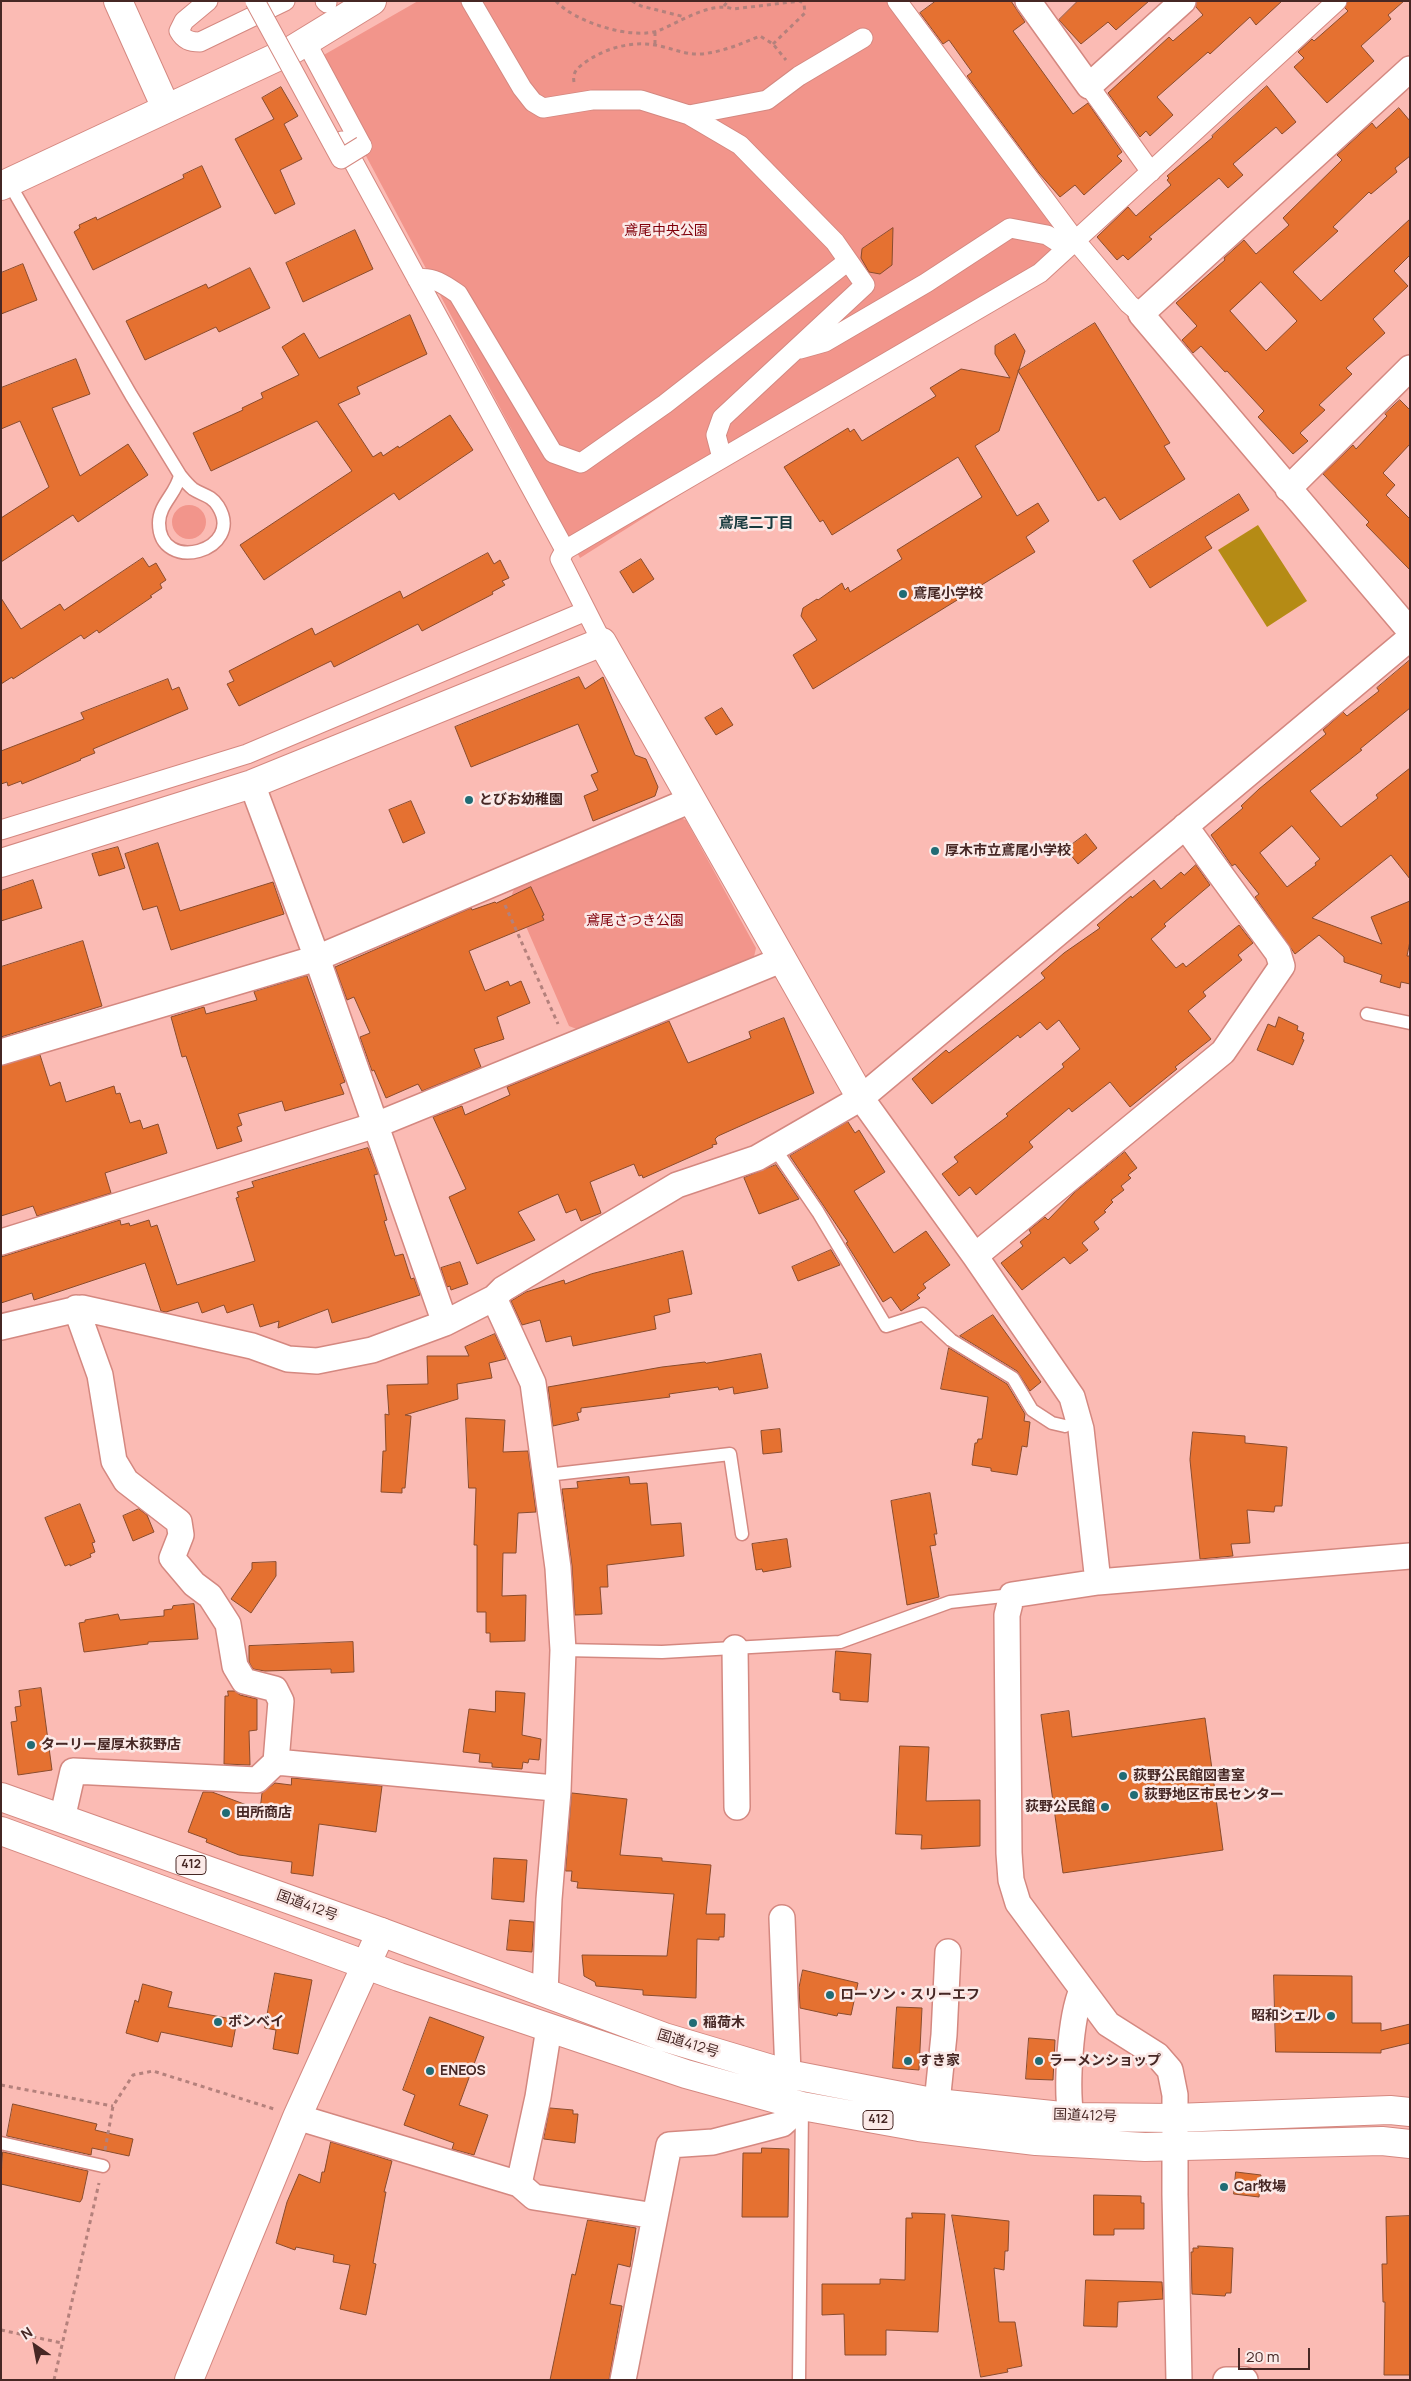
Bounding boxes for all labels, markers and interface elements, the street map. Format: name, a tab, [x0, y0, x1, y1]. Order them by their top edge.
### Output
park label: 鳶尾中央公園	[624, 223, 708, 239]
district label: 鳶尾二丁目	[719, 515, 793, 533]
place label: 鳶尾小学校	[913, 586, 983, 602]
marker: 鳶尾小学校	[897, 588, 909, 600]
place label: とびお幼稚園	[479, 792, 563, 808]
marker: とびお幼稚園	[463, 794, 475, 806]
place label: 厚木市立鳶尾小学校	[945, 843, 1071, 859]
marker: 厚木市立鳶尾小学校	[929, 845, 941, 857]
park label: 鳶尾さつき公園	[586, 913, 684, 929]
place label: ターリー屋厚木荻野店	[41, 1737, 181, 1753]
marker: ターリー屋厚木荻野店	[25, 1739, 37, 1751]
place label: 荻野公民館図書室	[1133, 1768, 1245, 1784]
marker: 荻野公民館図書室	[1117, 1770, 1129, 1782]
place label: 荻野地区市民センター	[1144, 1787, 1284, 1803]
marker: 荻野地区市民センター	[1128, 1789, 1140, 1801]
place label: 荻野公民館	[1025, 1799, 1095, 1815]
marker: 荻野公民館	[1099, 1801, 1111, 1813]
place label: 田所商店	[236, 1805, 292, 1821]
marker: 田所商店	[220, 1807, 232, 1819]
road number: 412	[176, 1856, 206, 1874]
street label: 国道412号	[274, 1887, 340, 1925]
place label: ローソン・スリーエフ	[840, 1987, 980, 2003]
marker: ローソン・スリーエフ	[824, 1989, 836, 2001]
place label: 昭和シェル	[1251, 2008, 1321, 2024]
marker: 昭和シェル	[1325, 2010, 1337, 2022]
place label: ボンベイ	[228, 2014, 284, 2030]
place label: 稲荷木	[703, 2015, 745, 2031]
marker: ボンベイ	[212, 2016, 224, 2028]
marker: 稲荷木	[687, 2017, 699, 2029]
street label: 国道412号	[655, 2027, 721, 2061]
place label: すき家	[918, 2053, 960, 2069]
place label: ラーメンショップ	[1049, 2053, 1161, 2069]
marker: すき家	[902, 2055, 914, 2067]
marker: ラーメンショップ	[1033, 2055, 1045, 2067]
place label: ENEOS	[440, 2063, 486, 2079]
marker: ENEOS	[424, 2065, 436, 2077]
street label: 国道412号	[1053, 2106, 1117, 2126]
road number: 412	[863, 2110, 893, 2130]
place label: Car牧場	[1234, 2179, 1286, 2195]
marker: Car牧場	[1218, 2181, 1230, 2193]
north arrow	[10, 2321, 60, 2371]
text: N	[17, 2322, 36, 2344]
scale bar	[1241, 2338, 1314, 2370]
text: 20 m	[1246, 2346, 1279, 2367]

